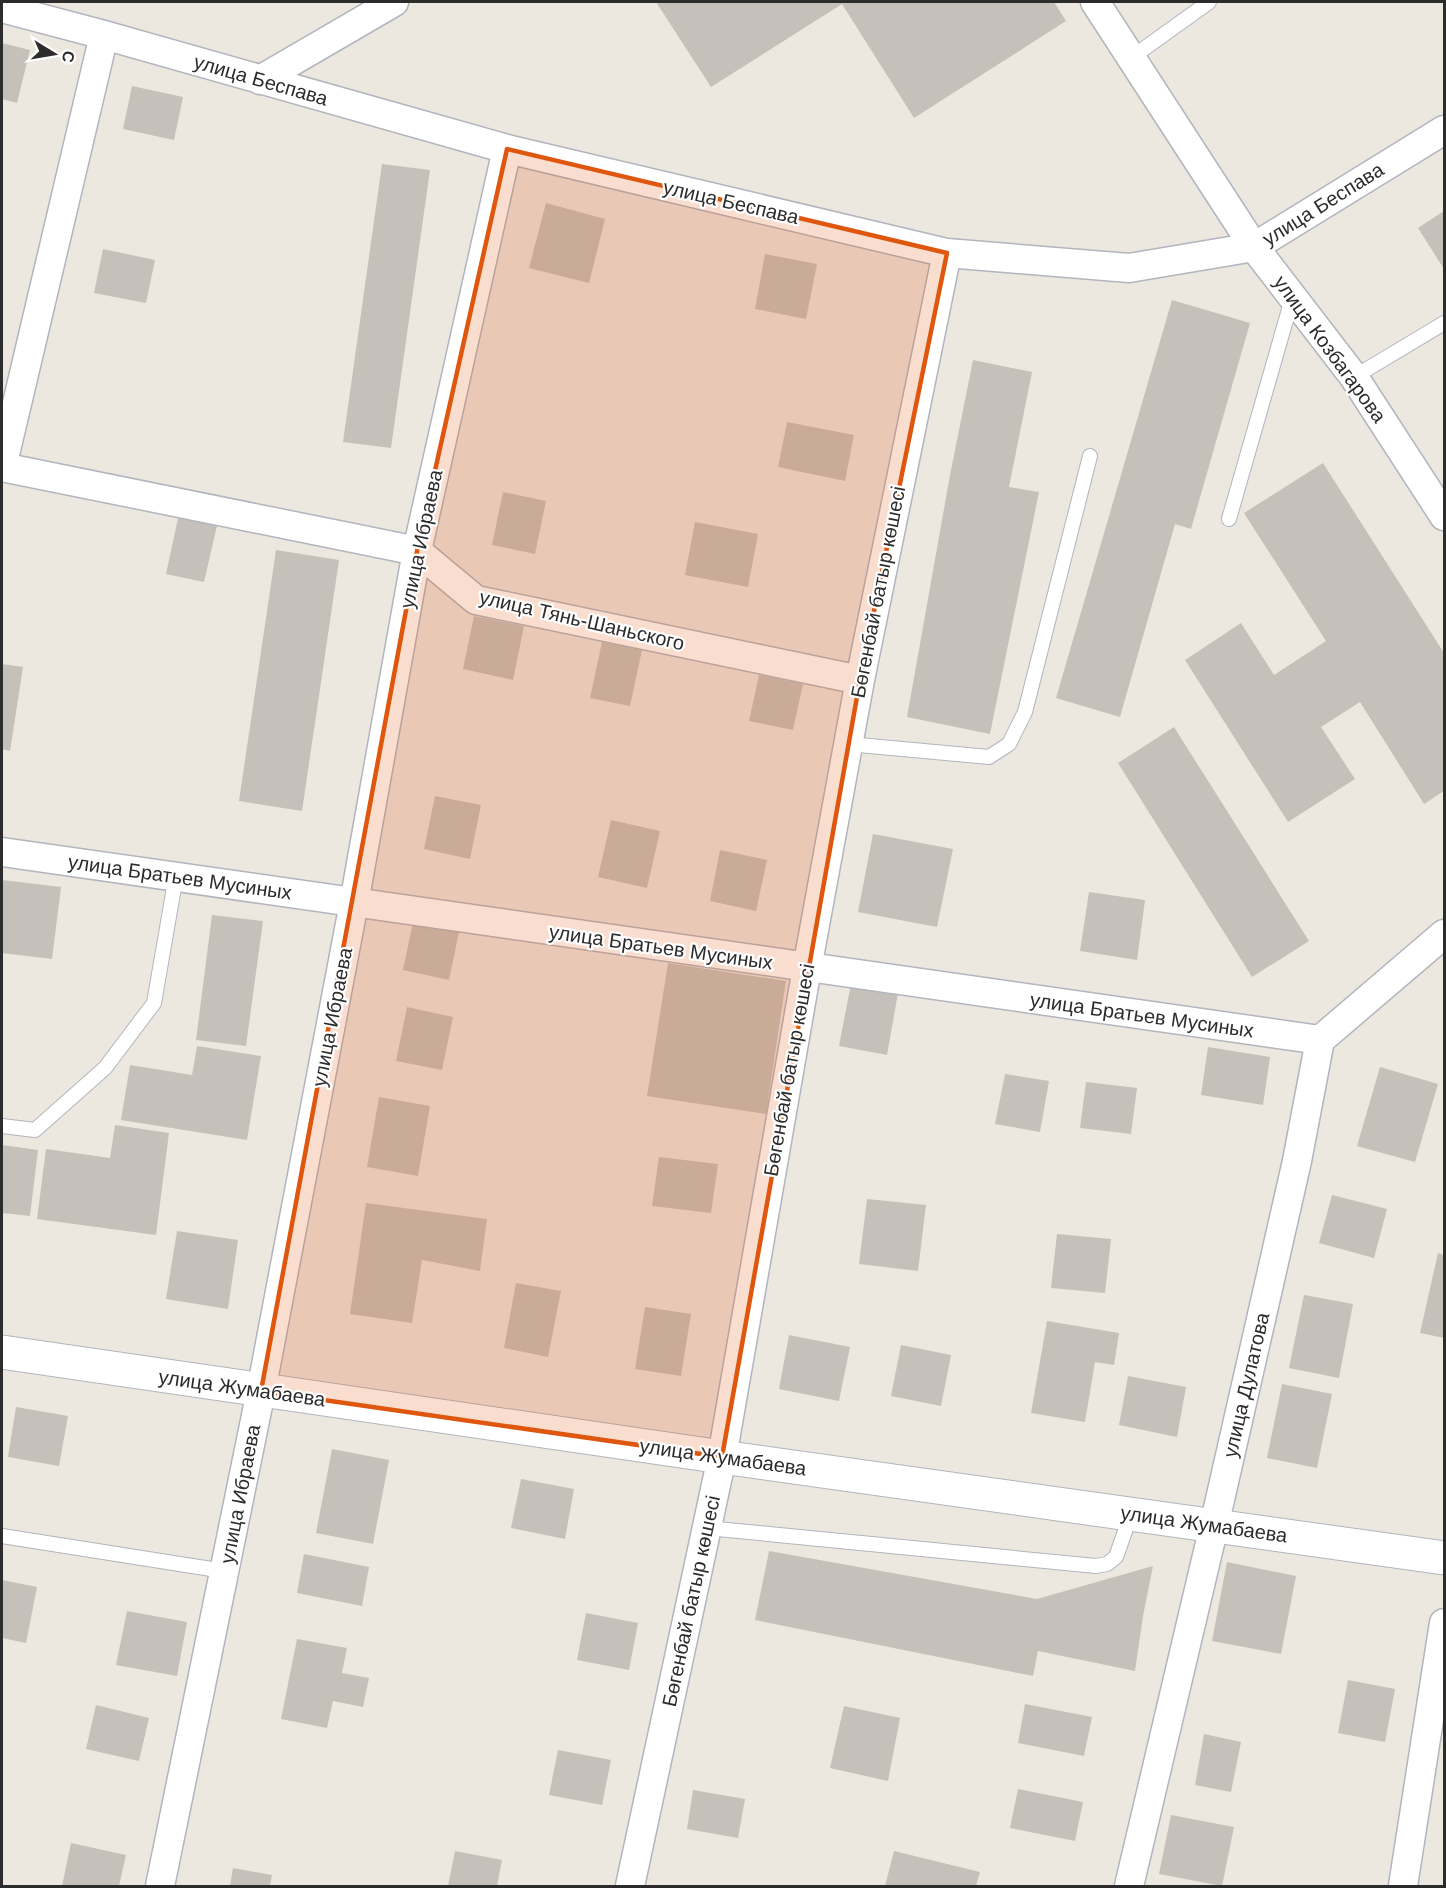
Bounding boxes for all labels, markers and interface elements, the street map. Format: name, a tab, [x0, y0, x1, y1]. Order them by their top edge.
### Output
north arrow	[24, 24, 84, 84]
text: С	[59, 49, 78, 64]
street label: улица Беспава	[192, 50, 331, 110]
street label: улица Беспава	[1259, 158, 1388, 250]
street label: улица Беспава	[661, 176, 802, 228]
street label: улица Козбагарова	[1269, 271, 1391, 427]
street label: улица Ибраева	[396, 467, 447, 610]
street label: Бөгенбай батыр көшесі	[847, 484, 909, 700]
street label: улица Тянь-Шаньского	[477, 586, 687, 654]
street label: улица Братьев Мусиных	[67, 850, 293, 904]
street label: улица Братьев Мусиных	[548, 920, 774, 974]
street label: улица Ибраева	[308, 945, 356, 1088]
street label: Бөгенбай батыр көшесі	[759, 962, 819, 1178]
street label: улица Братьев Мусиных	[1029, 988, 1255, 1042]
street label: улица Дулатова	[1219, 1310, 1274, 1460]
street label: улица Жумабаева	[157, 1365, 328, 1411]
street label: улица Ибраева	[216, 1422, 264, 1565]
street label: улица Жумабаева	[638, 1434, 809, 1480]
street label: Бөгенбай батыр көшесі	[658, 1493, 724, 1709]
street label: улица Жумабаева	[1119, 1501, 1290, 1547]

